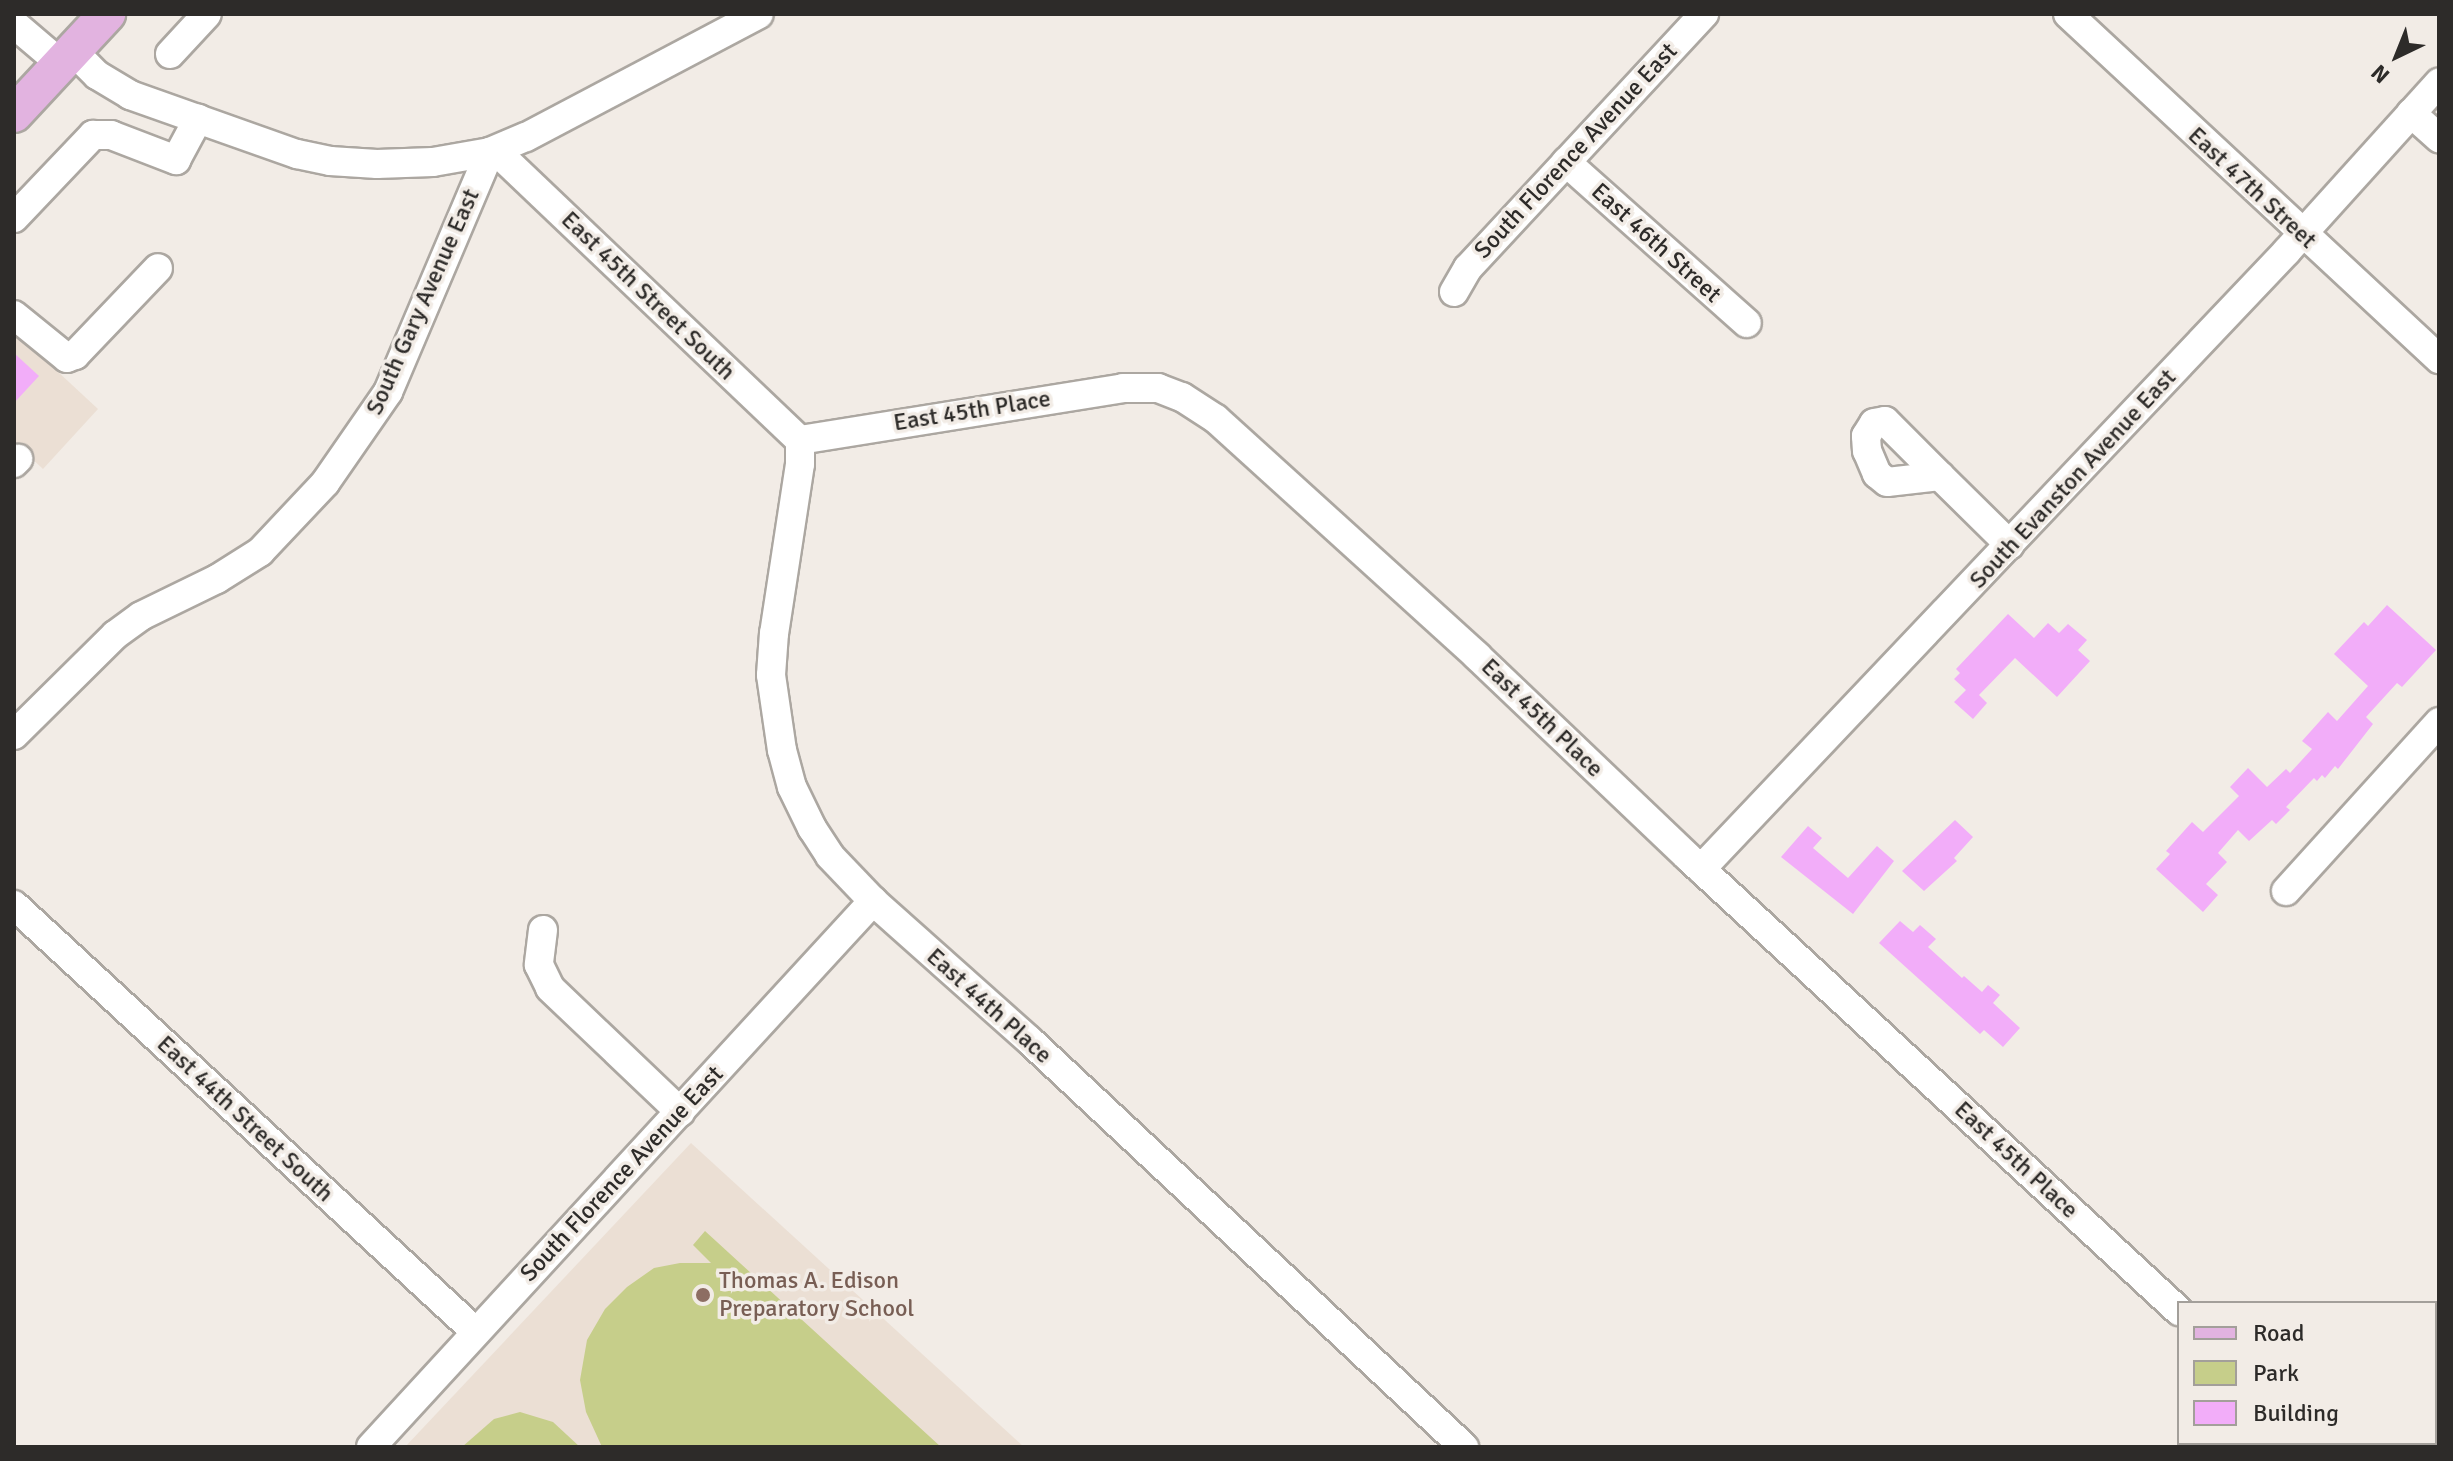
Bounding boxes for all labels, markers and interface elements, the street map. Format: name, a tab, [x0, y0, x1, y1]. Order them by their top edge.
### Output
north arrow	[2357, 16, 2437, 96]
street label: South Florence Avenue East	[1469, 37, 1683, 265]
text: N	[2365, 59, 2395, 89]
street label: East 47th Street	[2182, 121, 2322, 255]
street label: East 46th Street	[1585, 177, 1727, 309]
street label: South Gary Avenue East	[360, 185, 486, 419]
street label: East 45th Street South	[555, 206, 741, 386]
street label: South Evanston Avenue East	[1964, 363, 2182, 595]
street label: East 45th Place	[892, 384, 1052, 438]
street label: East 45th Place	[1475, 653, 1609, 783]
street label: East 44th Place	[921, 942, 1057, 1070]
street label: East 44th Street South	[151, 1030, 339, 1208]
street label: South Florence Avenue East	[515, 1060, 729, 1288]
street label: East 45th Place	[1948, 1095, 2084, 1225]
place label: Thomas A. Edison Preparatory School	[719, 1267, 914, 1323]
marker: Thomas A. Edison Preparatory School	[694, 1286, 712, 1304]
legend	[2177, 1301, 2437, 1445]
text: Road	[2253, 1318, 2304, 1348]
text: Park	[2253, 1358, 2299, 1388]
text: Building	[2253, 1398, 2339, 1428]

